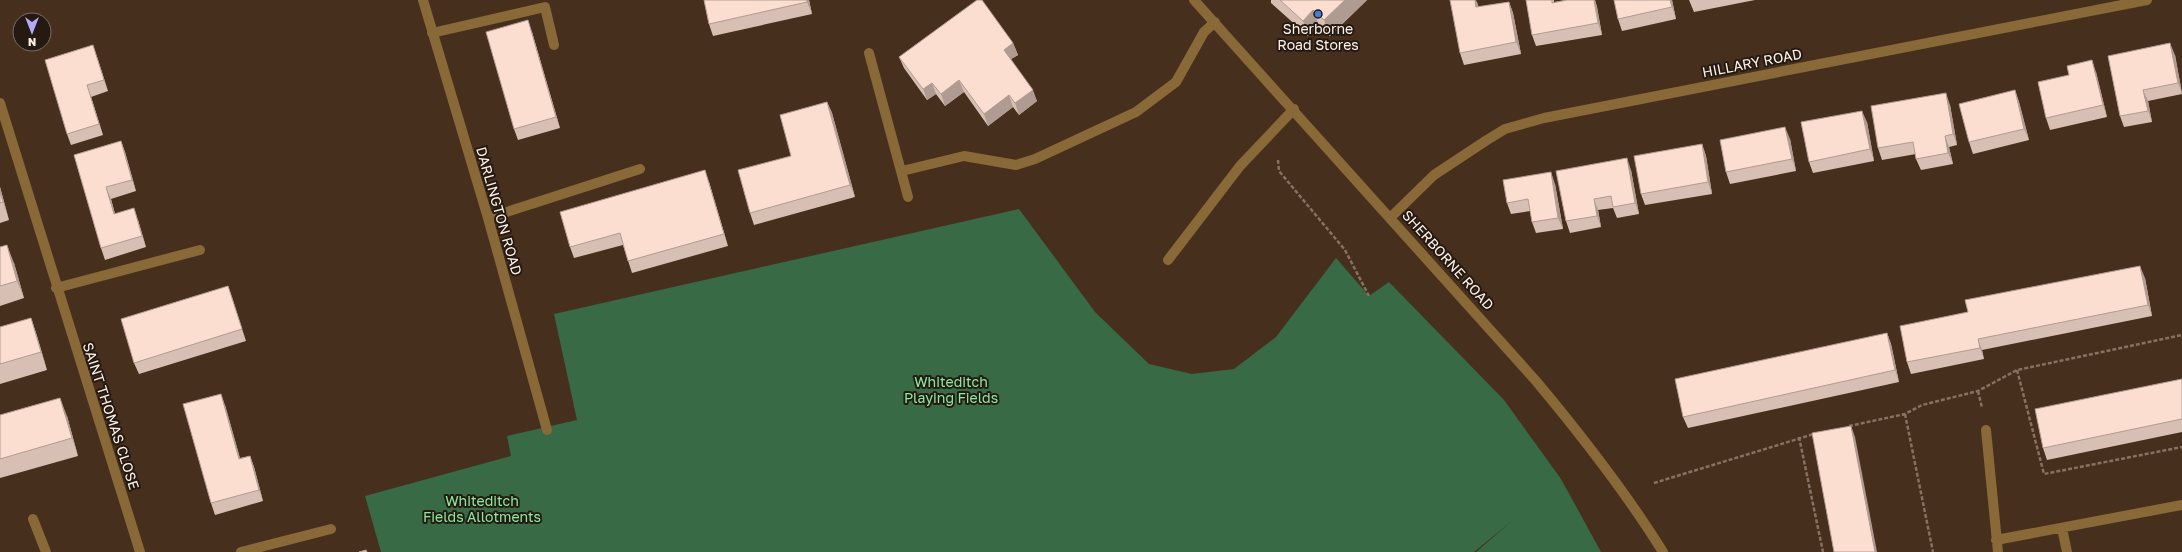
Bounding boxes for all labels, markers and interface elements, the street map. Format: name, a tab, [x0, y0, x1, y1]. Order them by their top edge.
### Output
marker: Sherborne Road Stores	[1313, 9, 1323, 19]
north arrow	[12, 12, 52, 52]
place label: Sherborne Road Stores	[1277, 20, 1359, 53]
text: N	[28, 36, 36, 49]
street label: HILLARY ROAD	[1701, 45, 1803, 81]
street label: DARLINGTON ROAD	[473, 145, 526, 277]
street label: SHERBORNE ROAD	[1399, 206, 1498, 313]
street label: SAINT THOMAS CLOSE	[80, 340, 143, 492]
park label: Whiteditch Playing Fields	[904, 373, 998, 406]
park label: Whiteditch Fields Allotments	[423, 492, 541, 525]

